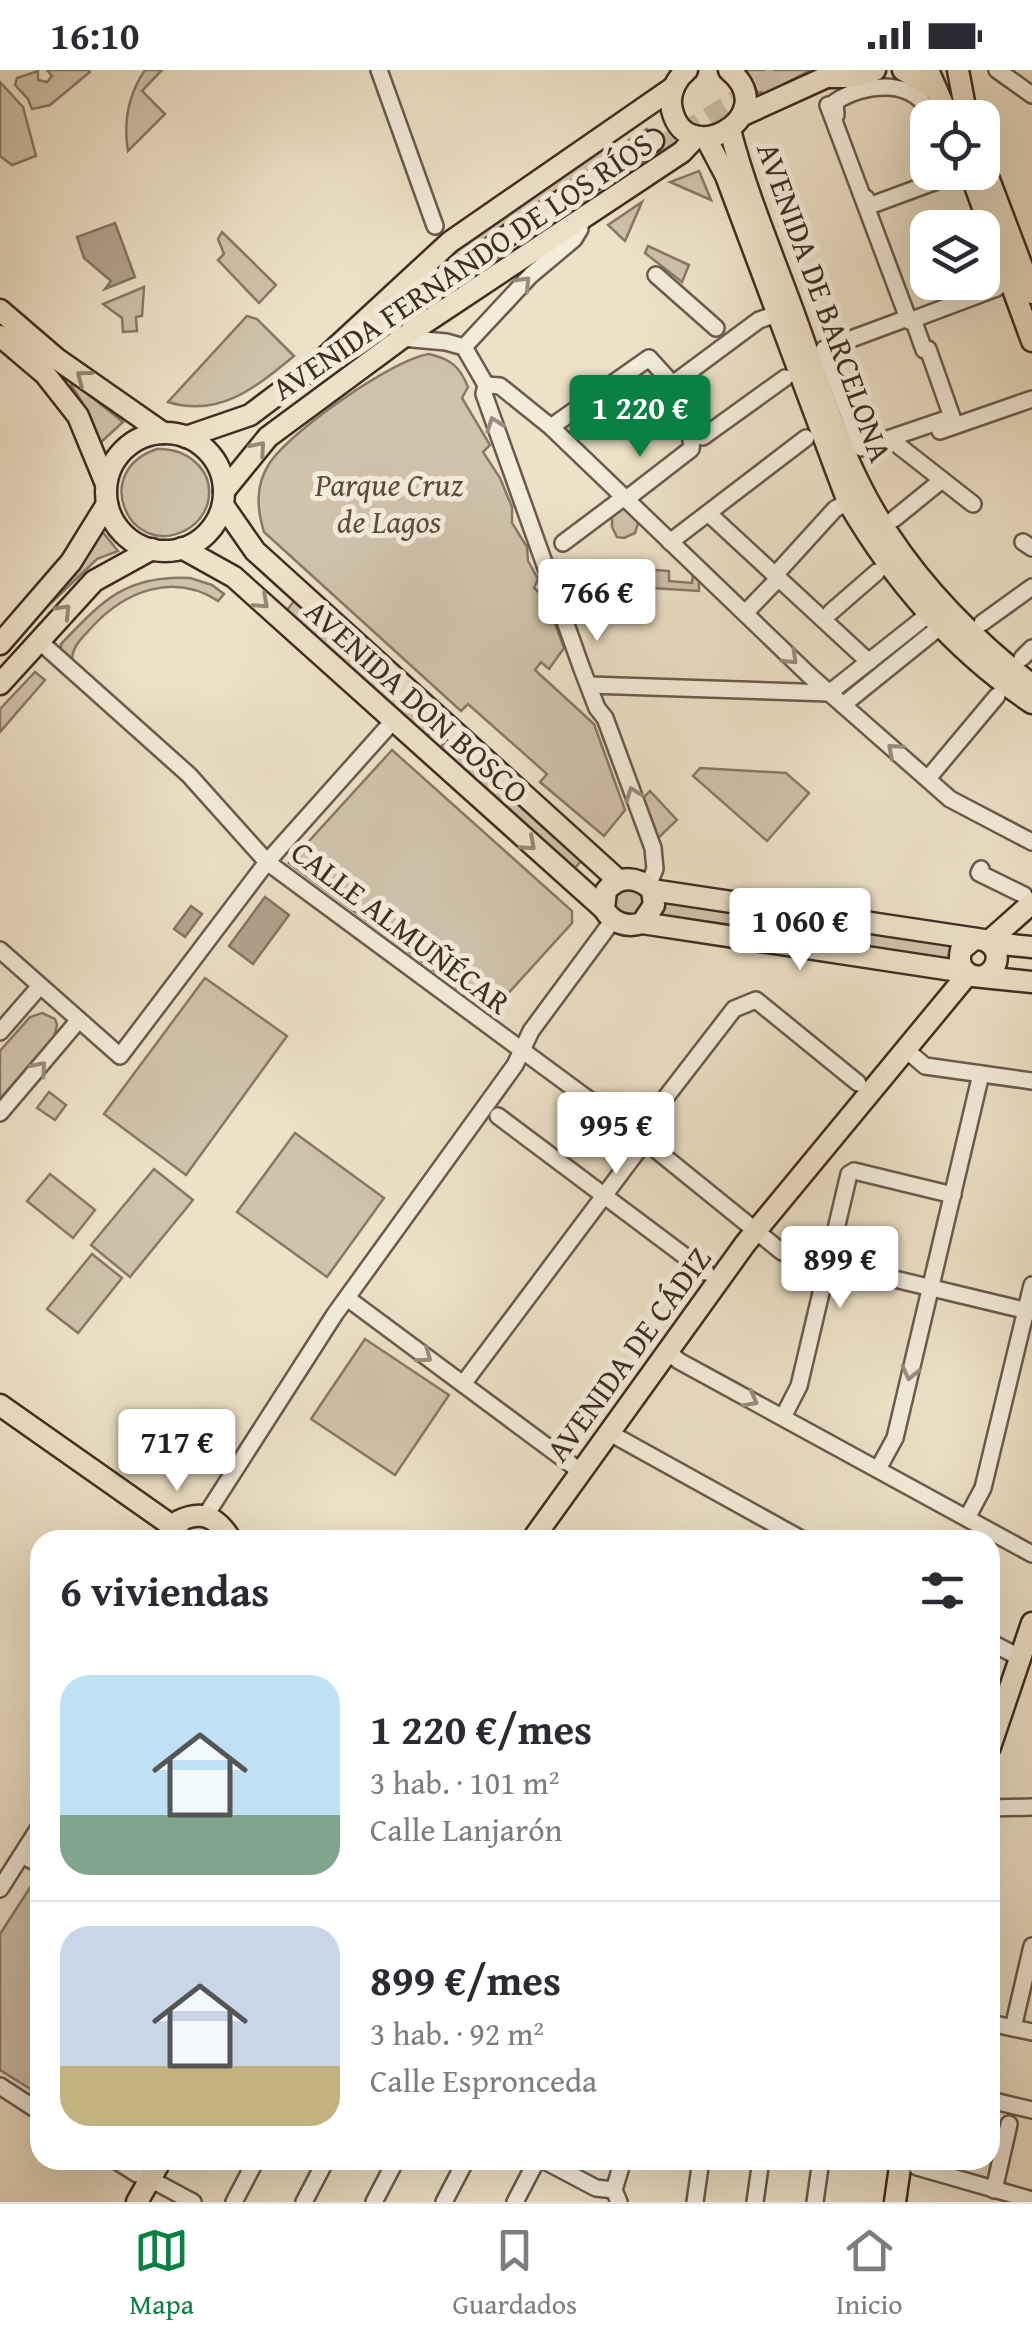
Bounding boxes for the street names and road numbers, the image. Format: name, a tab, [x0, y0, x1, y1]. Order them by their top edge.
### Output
street label: AVENIDA FERNANDO DE LOS RÍOS	[262, 120, 662, 412]
street label: AVENIDA DE BARCELONA	[745, 135, 905, 469]
street label: AVENIDA DON BOSCO	[295, 588, 539, 814]
street label: CALLE ALMUÑÉCAR	[281, 829, 521, 1026]
street label: AVENIDA DE CÁDIZ	[534, 1237, 722, 1471]

